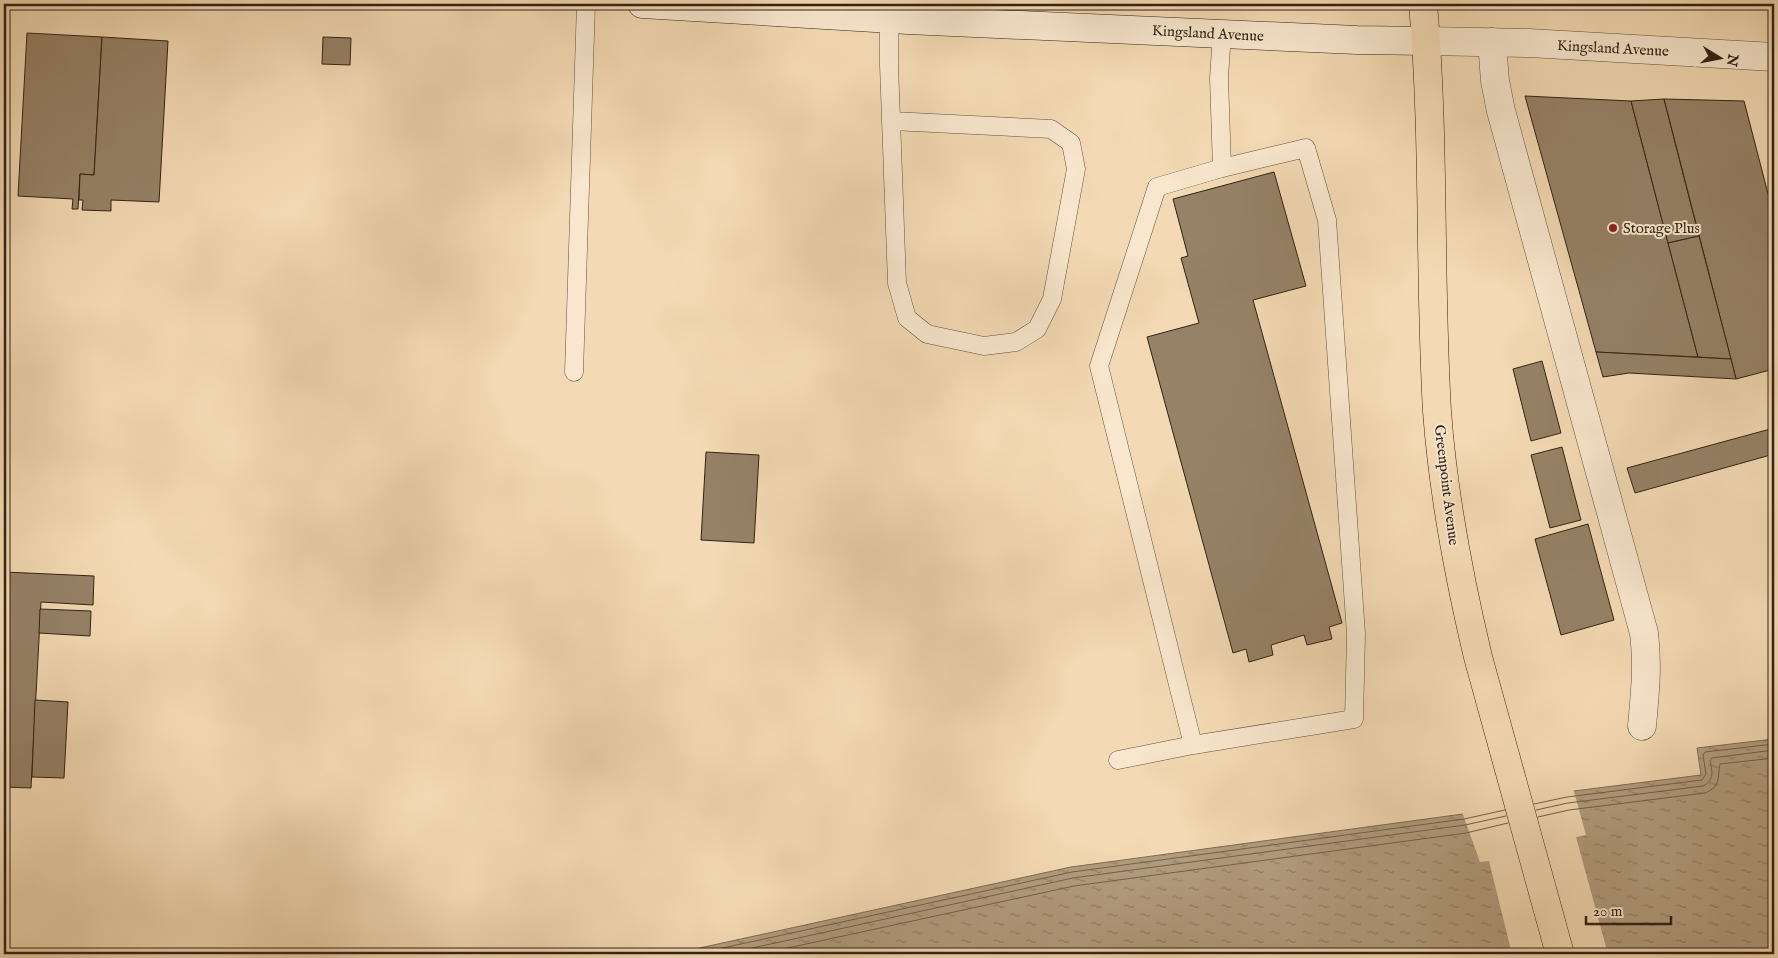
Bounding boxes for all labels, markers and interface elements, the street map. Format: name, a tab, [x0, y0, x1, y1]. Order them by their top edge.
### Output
street label: Kingsland Avenue	[1152, 21, 1264, 46]
north arrow	[1696, 32, 1746, 82]
street label: Kingsland Avenue	[1557, 36, 1669, 61]
text: N	[1722, 52, 1742, 68]
place label: Storage Plus	[1623, 219, 1700, 238]
marker: Storage Plus	[1607, 222, 1619, 234]
street label: Greenpoint Avenue	[1430, 424, 1463, 547]
scale bar	[1586, 893, 1670, 925]
text: 20 m	[1593, 902, 1623, 921]

